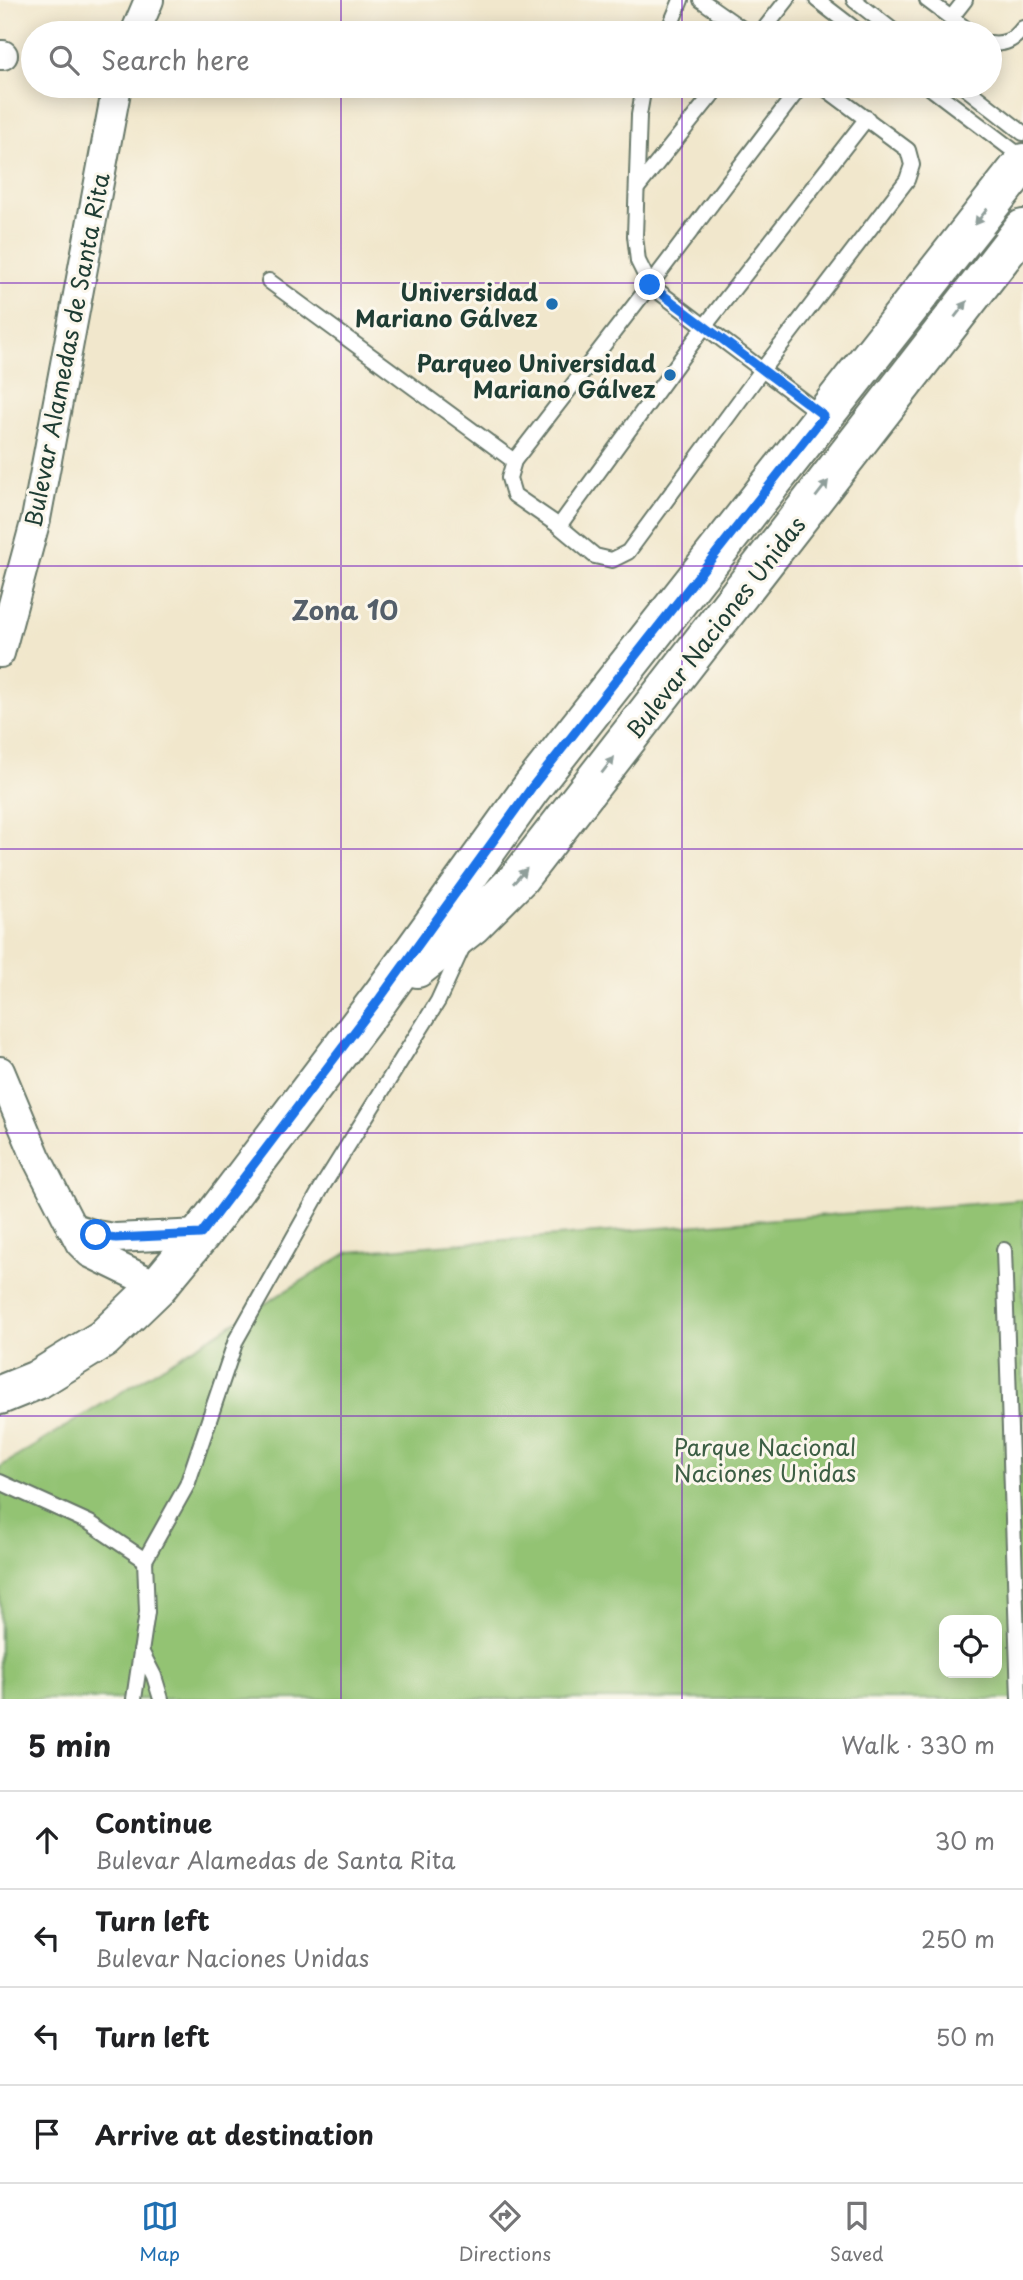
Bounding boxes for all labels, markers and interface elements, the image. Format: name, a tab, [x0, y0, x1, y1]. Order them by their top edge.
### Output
search box	[21, 21, 1002, 98]
text: Search here	[101, 40, 250, 79]
icon: search	[45, 41, 83, 79]
street label: Bulevar Alamedas de Santa Rita	[14, 169, 118, 530]
one-way arrow	[973, 207, 988, 225]
route end	[634, 269, 665, 300]
place label: Universidad Mariano Gálvez	[355, 274, 538, 335]
marker: Universidad Mariano Gálvez	[544, 296, 560, 312]
one-way arrow	[954, 300, 969, 318]
place label: Parqueo Universidad Mariano Gálvez	[417, 345, 656, 406]
marker: Parqueo Universidad Mariano Gálvez	[662, 367, 678, 383]
one-way arrow	[815, 480, 830, 498]
street label: Bulevar Naciones Unidas	[617, 508, 813, 746]
district label: Zona 10	[292, 590, 398, 629]
one-way arrow	[601, 757, 616, 775]
one-way arrow	[512, 867, 528, 885]
route start	[80, 1219, 111, 1250]
park label: Parque Nacional Naciones Unidas	[674, 1429, 856, 1490]
map controls	[939, 1615, 1002, 1678]
button: locate	[939, 1615, 1002, 1678]
text: 5 min	[28, 1722, 111, 1767]
text: Walk · 330 m	[841, 1727, 995, 1762]
text: Continue	[95, 1803, 212, 1842]
icon: ahead	[28, 1821, 66, 1859]
text: 30 m	[934, 1823, 995, 1858]
text: Bulevar Alamedas de Santa Rita	[95, 1842, 456, 1877]
text: Turn left	[95, 1901, 210, 1940]
icon: left	[28, 1919, 66, 1957]
text: 250 m	[921, 1921, 995, 1956]
text: Bulevar Naciones Unidas	[95, 1940, 369, 1975]
icon: left	[28, 2017, 66, 2055]
text: Turn left	[95, 2017, 210, 2056]
text: 50 m	[935, 2019, 995, 2054]
icon: arrive	[28, 2115, 66, 2153]
text: Arrive at destination	[95, 2115, 374, 2154]
tab: Map	[139, 2197, 180, 2267]
tab: Directions	[459, 2197, 551, 2267]
tab: Saved	[830, 2197, 884, 2267]

